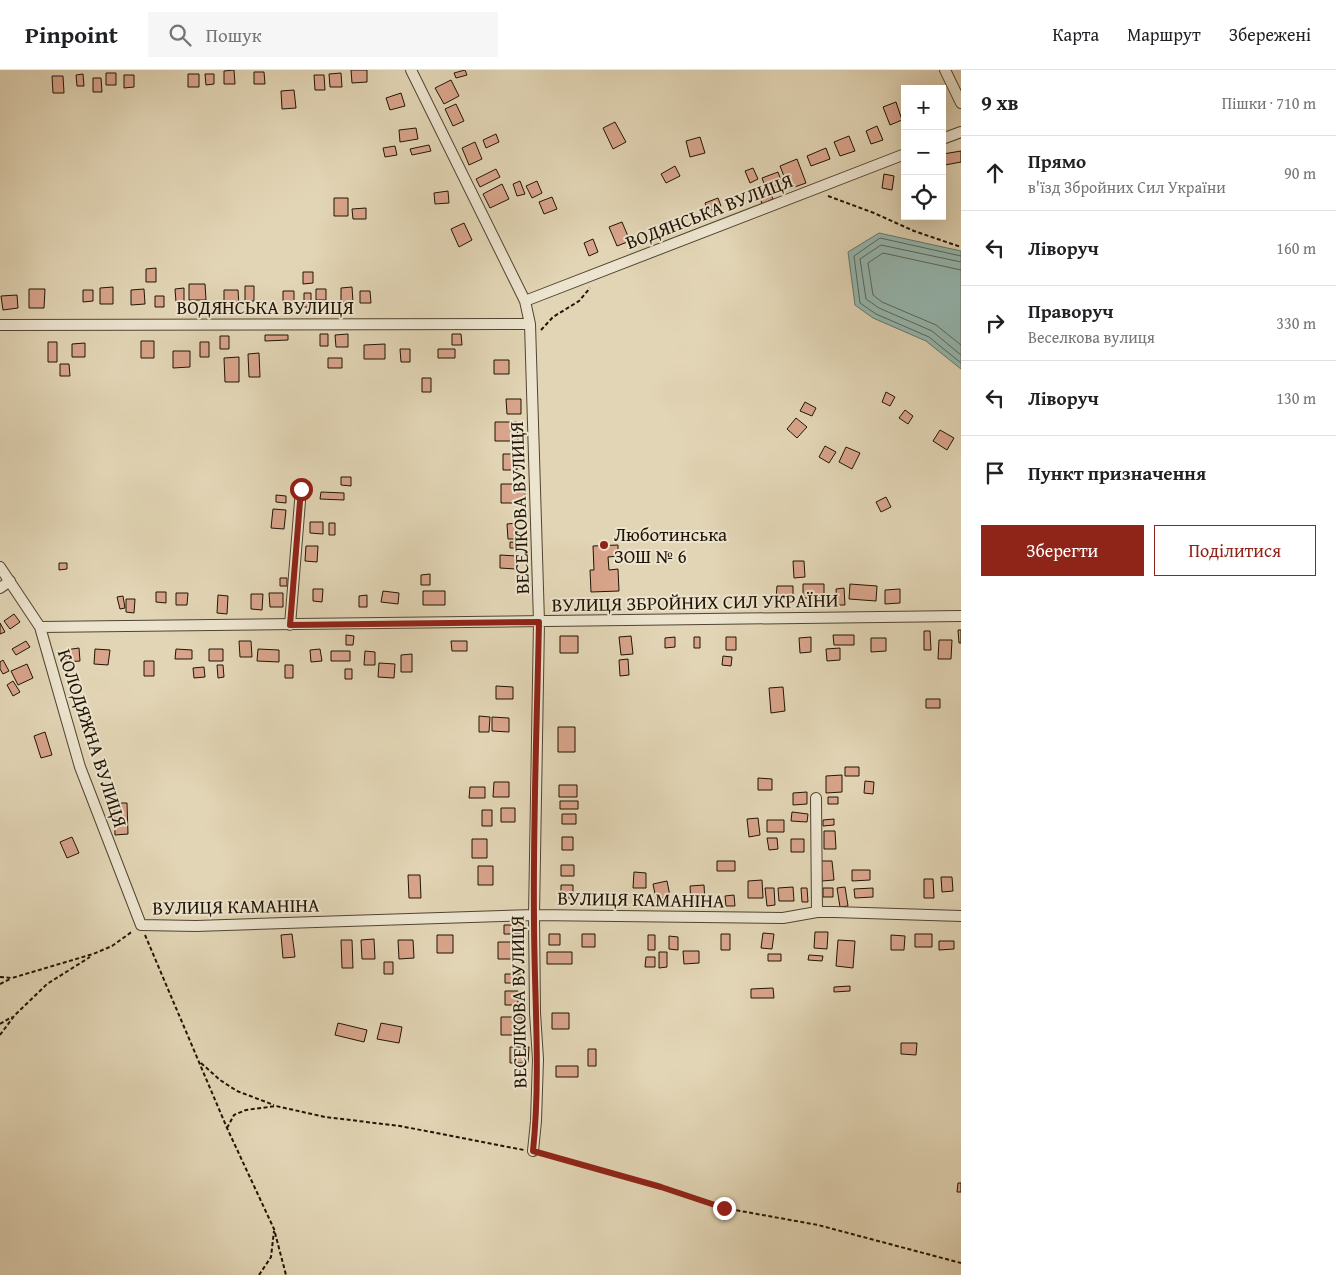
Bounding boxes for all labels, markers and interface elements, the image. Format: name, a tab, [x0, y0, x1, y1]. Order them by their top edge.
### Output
search box	[148, 12, 498, 57]
text: Pinpoint	[25, 17, 118, 52]
icon: search	[166, 21, 194, 49]
text: Пошук	[206, 21, 262, 49]
text: Карта	[1053, 21, 1099, 48]
text: Маршрут	[1127, 21, 1201, 48]
text: Збережені	[1229, 21, 1311, 48]
map controls	[901, 85, 946, 220]
button: +	[901, 85, 946, 130]
text: 9 хв	[981, 87, 1019, 118]
text: Пішки · 710 m	[1222, 91, 1316, 115]
button: −	[901, 130, 946, 175]
text: Прямо	[1028, 147, 1086, 175]
icon: ahead	[981, 159, 1009, 187]
text: 90 m	[1284, 161, 1316, 185]
street label: ВОДЯНСЬКА ВУЛИЦЯ	[621, 166, 797, 256]
button: locate	[901, 175, 946, 220]
text: в'їзд Збройних Сил України	[1028, 175, 1226, 199]
icon: left	[981, 234, 1009, 262]
text: Ліворуч	[1028, 234, 1099, 262]
text: 160 m	[1276, 236, 1316, 260]
street label: ВОДЯНСЬКА ВУЛИЦЯ	[176, 293, 354, 321]
text: Праворуч	[1028, 297, 1113, 325]
icon: right	[981, 309, 1009, 337]
text: 330 m	[1276, 311, 1316, 335]
text: Веселкова вулиця	[1028, 325, 1155, 349]
icon: left	[981, 384, 1009, 412]
text: Ліворуч	[1028, 384, 1099, 412]
text: 130 m	[1276, 386, 1316, 410]
street label: ВЕСЕЛКОВА ВУЛИЦЯ	[502, 421, 536, 595]
icon: arrive	[981, 459, 1009, 487]
text: Пункт призначення	[1028, 459, 1206, 487]
route start	[290, 478, 313, 501]
place label: Люботинська ЗОШ № 6	[614, 520, 727, 570]
button: Зберегти	[981, 525, 1144, 576]
button: Поділитися	[1154, 525, 1316, 576]
marker: Люботинська ЗОШ № 6	[598, 539, 610, 551]
street label: ВУЛИЦЯ ЗБРОЙНИХ СИЛ УКРАЇНИ	[551, 585, 839, 619]
street label: КОЛОДЯЖНА ВУЛИЦЯ	[51, 645, 135, 831]
street label: ВУЛИЦЯ КАМАНІНА	[557, 884, 725, 914]
street label: ВУЛИЦЯ КАМАНІНА	[152, 891, 320, 921]
street label: ВЕСЕЛКОВА ВУЛИЦЯ	[502, 915, 534, 1089]
route end	[713, 1197, 736, 1220]

